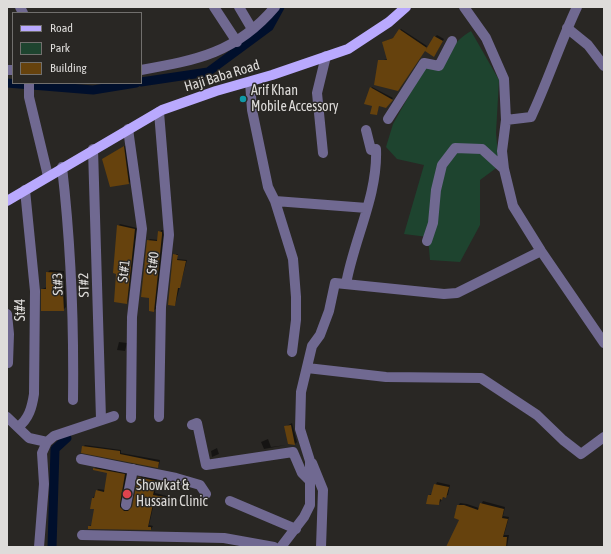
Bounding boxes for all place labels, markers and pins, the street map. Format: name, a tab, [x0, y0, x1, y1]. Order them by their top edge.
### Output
place label: Arif Khan Mobile Accessory	[251, 83, 339, 116]
marker: Arif Khan Mobile Accessory	[238, 94, 248, 104]
place label: Showkat & Hussain Clinic	[136, 478, 208, 510]
marker: Showkat & Hussain Clinic	[121, 488, 133, 500]

